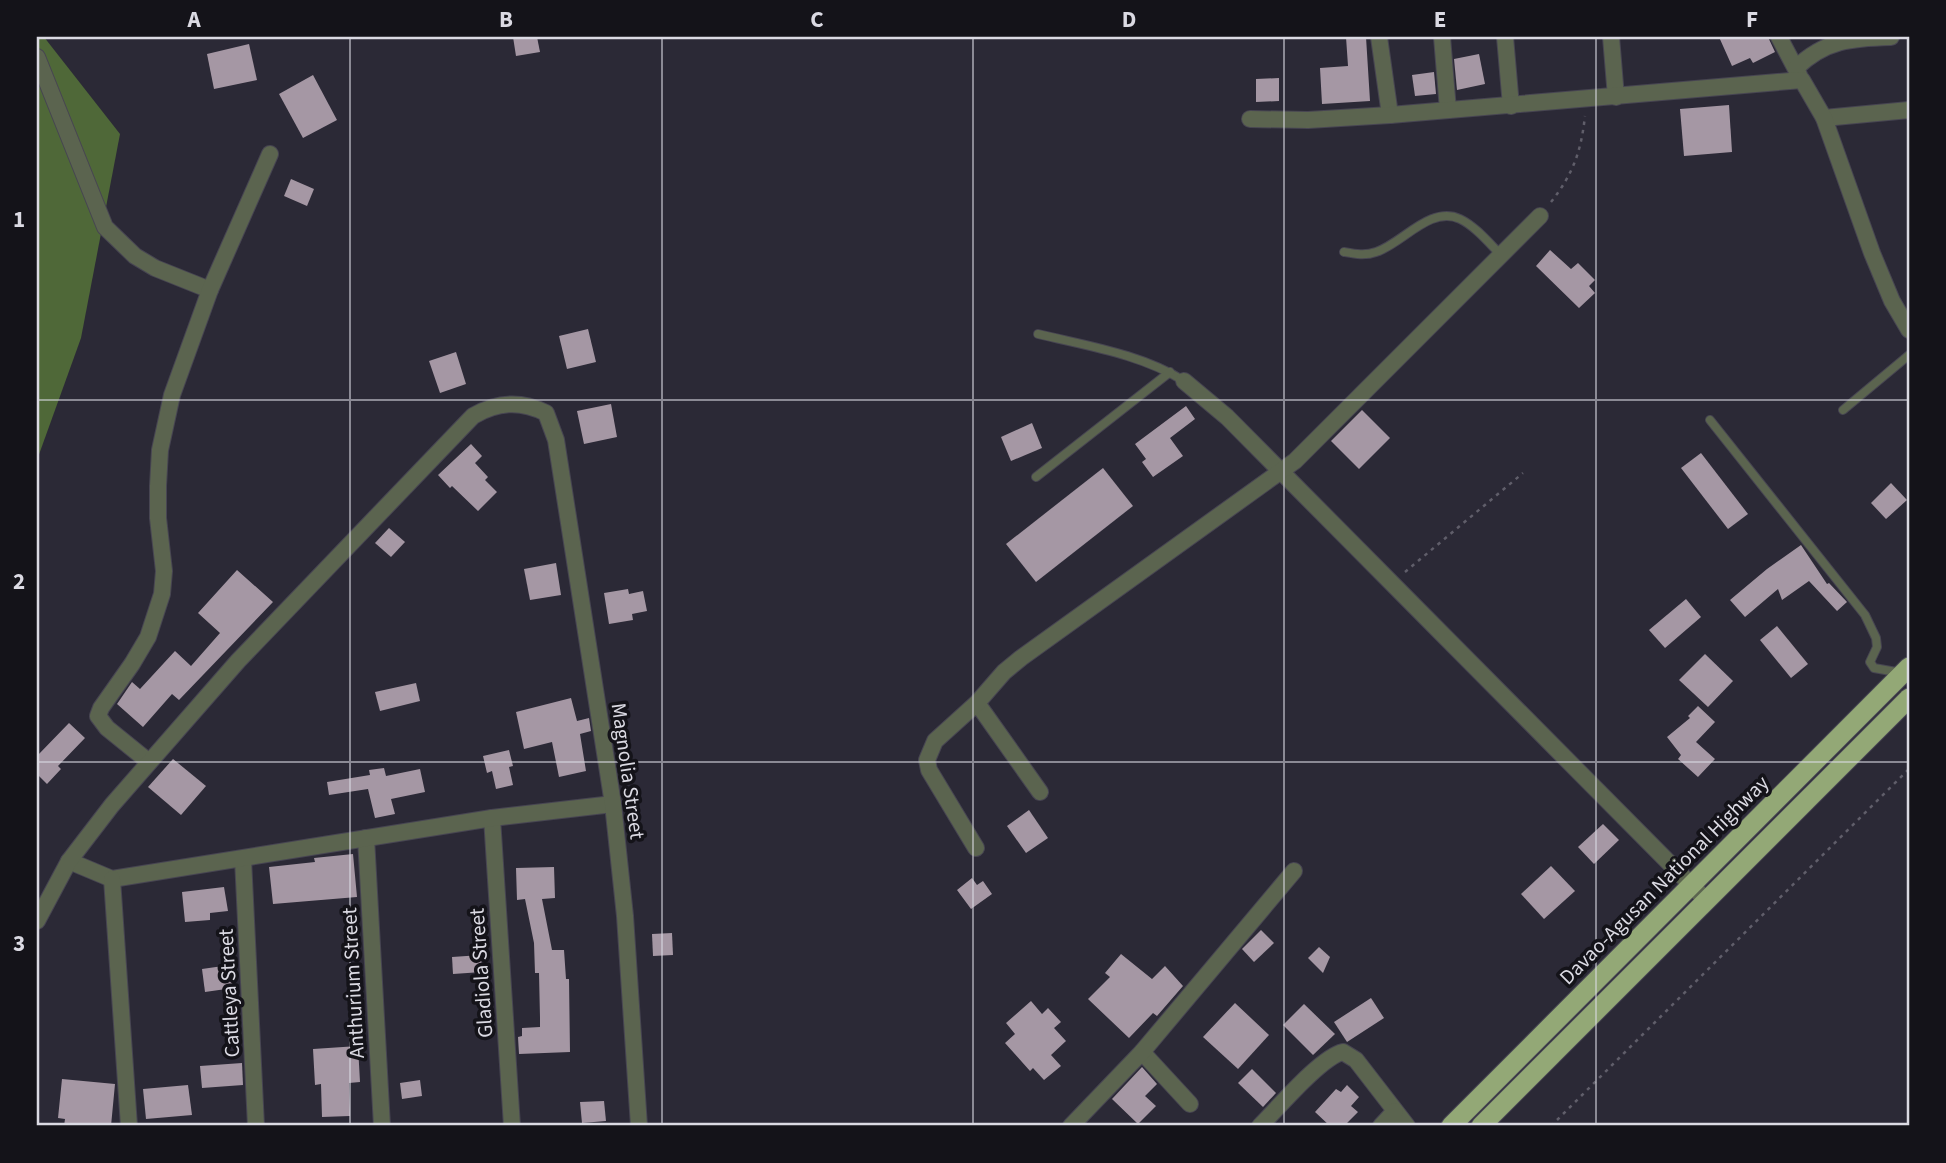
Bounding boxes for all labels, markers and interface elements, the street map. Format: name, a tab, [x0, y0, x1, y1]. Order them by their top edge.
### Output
text: A	[186, 3, 201, 36]
text: B	[499, 3, 513, 36]
text: C	[810, 3, 824, 36]
text: D	[1122, 3, 1136, 36]
text: E	[1434, 3, 1446, 36]
text: F	[1746, 3, 1758, 36]
text: 1	[13, 203, 25, 236]
text: 2	[13, 565, 25, 598]
street label: Magnolia Street	[604, 701, 652, 841]
street label: Davao-Agusan National Highway	[1553, 768, 1776, 991]
street label: Anthurium Street	[334, 907, 372, 1059]
street label: Gladiola Street	[462, 907, 500, 1039]
text: 3	[13, 927, 25, 960]
street label: Cattleya Street	[211, 928, 247, 1058]

